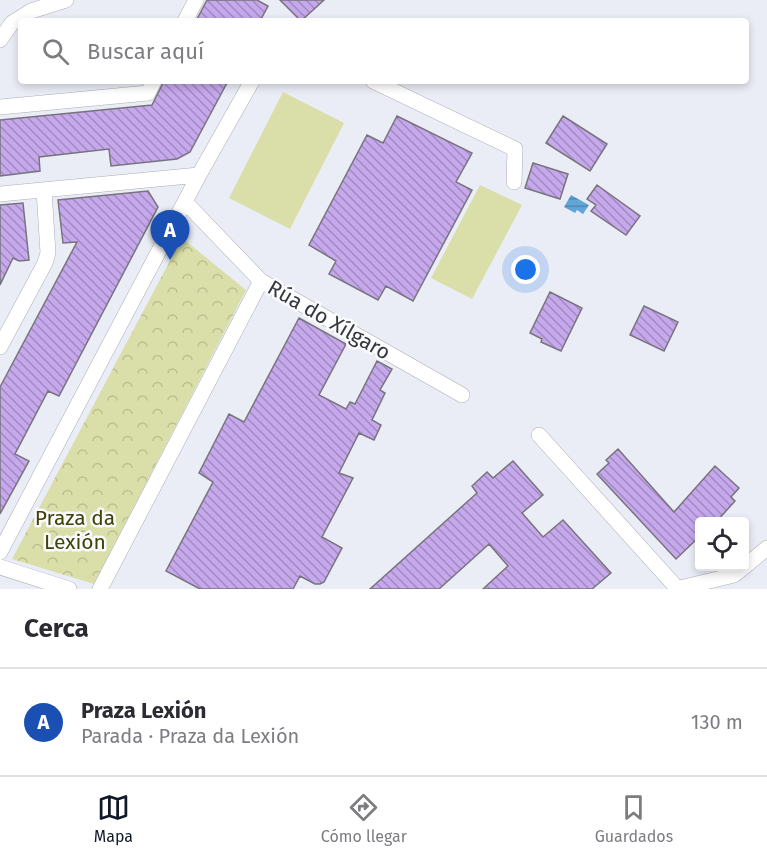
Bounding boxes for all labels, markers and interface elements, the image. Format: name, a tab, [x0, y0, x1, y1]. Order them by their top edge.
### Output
search box	[18, 18, 749, 84]
icon: search	[39, 35, 72, 68]
text: Buscar aquí	[87, 38, 204, 65]
pin: A	[150, 210, 190, 260]
your location	[511, 255, 540, 284]
street label: Rúa do Xílgaro	[263, 274, 395, 366]
park label: Praza da Lexión	[35, 505, 115, 555]
map controls	[695, 517, 749, 571]
button: locate	[695, 517, 749, 571]
text: Cerca	[24, 613, 89, 644]
text: Praza Lexión	[81, 697, 207, 724]
text: A	[38, 710, 49, 734]
text: 130 m	[691, 710, 743, 734]
text: Parada · Praza da Lexión	[81, 724, 299, 748]
tab: Mapa	[94, 791, 133, 846]
tab: Cómo llegar	[321, 791, 407, 846]
tab: Guardados	[595, 791, 673, 846]

